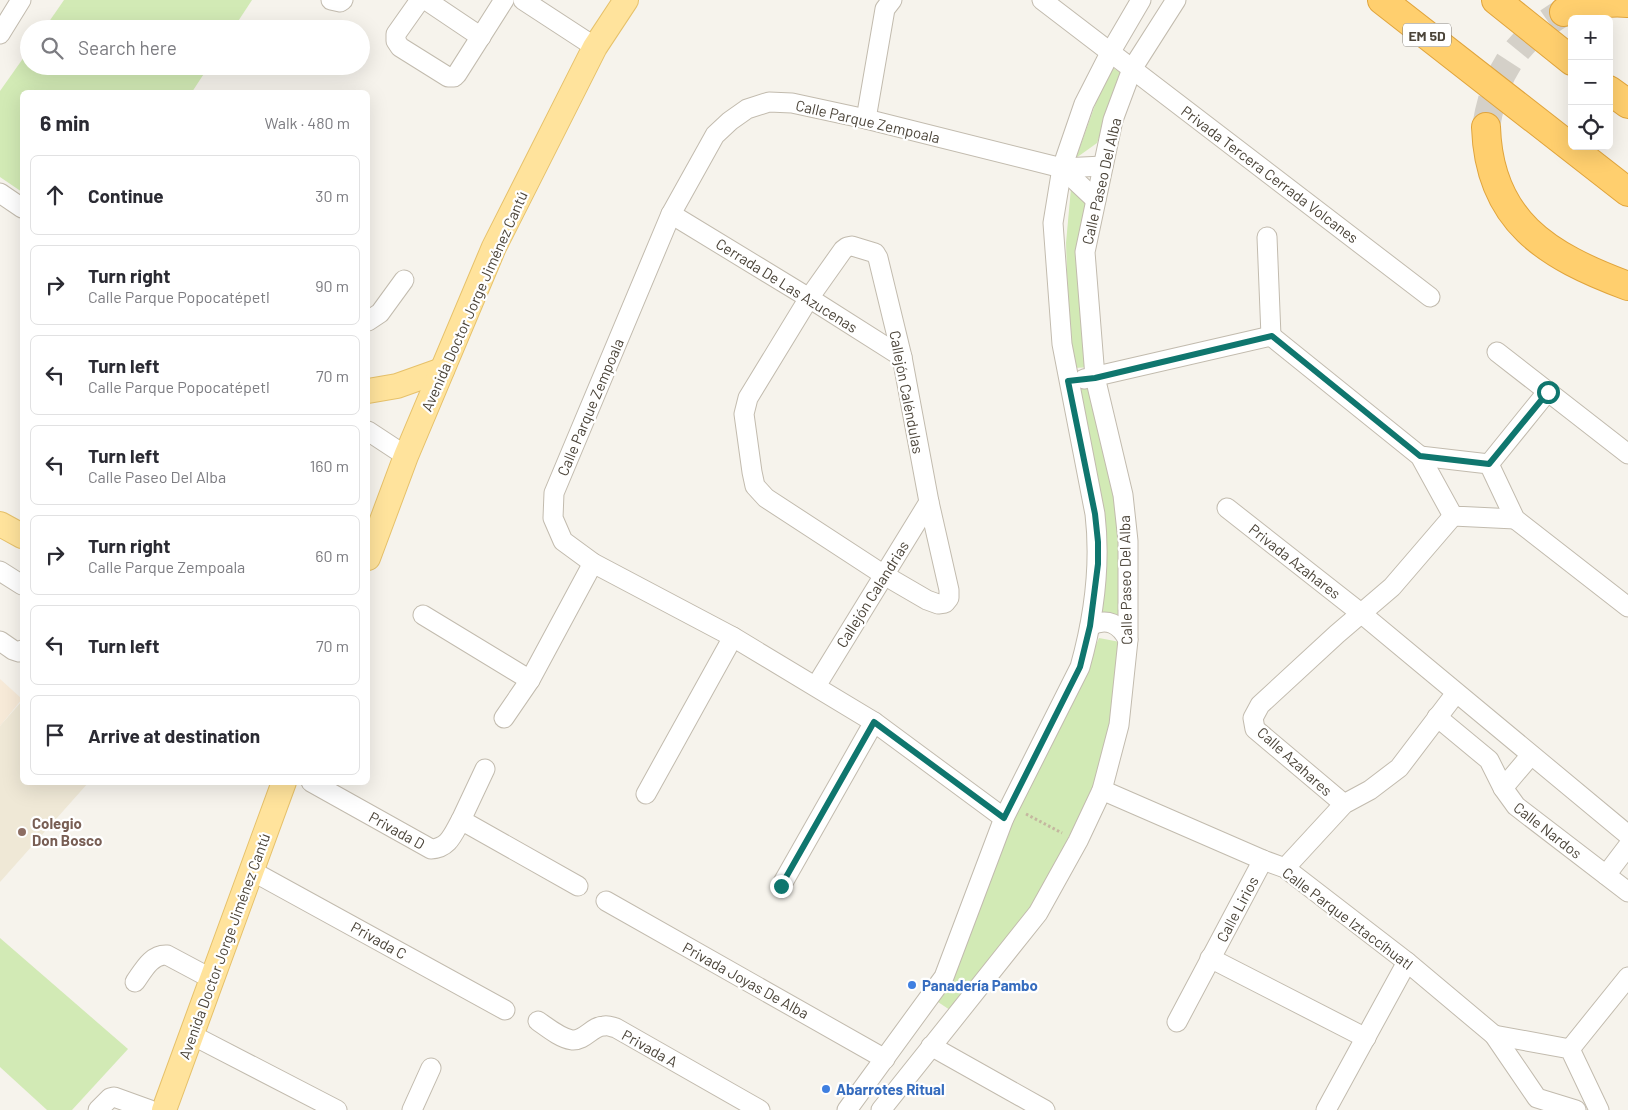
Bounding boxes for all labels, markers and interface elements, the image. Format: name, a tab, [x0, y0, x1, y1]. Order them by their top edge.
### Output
map controls	[1568, 15, 1613, 150]
button: +	[1568, 15, 1613, 60]
search box	[20, 20, 370, 75]
road number: EM 5D	[1403, 24, 1451, 46]
icon: search	[38, 34, 66, 62]
text: Search here	[78, 36, 177, 59]
button: −	[1568, 60, 1613, 105]
street label: Calle Parque Zempoala	[794, 96, 942, 146]
street label: Privada Tercera Cerrada Volcanes	[1178, 101, 1362, 247]
button: locate	[1568, 105, 1613, 150]
text: 6 min	[40, 110, 90, 135]
text: Walk · 480 m	[264, 113, 350, 132]
street label: Calle Paseo Del Alba	[1078, 116, 1124, 246]
icon: ahead	[41, 181, 69, 209]
text: Continue	[88, 184, 164, 207]
text: 30 m	[315, 186, 349, 205]
street label: Avenida Doctor Jorge Jiménez Cantú	[417, 188, 531, 414]
street label: Cerrada De Las Azucenas	[713, 234, 861, 336]
text: Turn right	[88, 264, 170, 287]
icon: right	[41, 271, 69, 299]
text: 90 m	[315, 276, 349, 295]
text: Calle Parque Popocatépetl	[88, 287, 270, 306]
street label: Callejón Caléndulas	[886, 329, 928, 455]
street label: Calle Parque Zempoala	[553, 336, 627, 478]
text: Turn left	[88, 354, 159, 377]
icon: left	[41, 361, 69, 389]
text: 70 m	[316, 366, 349, 385]
text: Calle Parque Popocatépetl	[88, 377, 270, 396]
route start	[1537, 381, 1560, 404]
text: Turn left	[88, 444, 159, 467]
icon: left	[41, 451, 69, 479]
text: 160 m	[310, 456, 349, 475]
text: Calle Paseo Del Alba	[88, 467, 226, 486]
street label: Calle Paseo Del Alba	[1115, 515, 1135, 645]
street label: Privada Azahares	[1246, 520, 1344, 602]
text: Turn right	[88, 534, 170, 557]
street label: Callejón Calandrias	[832, 537, 912, 651]
icon: right	[41, 541, 69, 569]
text: 60 m	[315, 546, 349, 565]
text: Calle Parque Zempoala	[88, 557, 245, 576]
icon: left	[41, 631, 69, 659]
text: Turn left	[88, 634, 159, 657]
text: 70 m	[316, 636, 349, 655]
icon: arrive	[41, 721, 69, 749]
street label: Calle Azahares	[1254, 723, 1336, 799]
text: Arrive at destination	[88, 724, 260, 747]
street label: Calle Nardos	[1510, 798, 1586, 862]
street label: Privada D	[366, 807, 428, 853]
place label: Colegio Don Bosco	[32, 814, 102, 849]
marker: Colegio Don Bosco	[16, 826, 28, 838]
street label: Avenida Doctor Jorge Jiménez Cantú	[175, 830, 273, 1062]
street label: Calle Parque Iztaccíhuatl	[1279, 863, 1417, 973]
street label: Calle Lirios	[1212, 873, 1262, 945]
route end	[770, 875, 793, 898]
street label: Privada C	[348, 917, 410, 963]
street label: Privada Joyas De Alba	[680, 938, 812, 1022]
place label: Panadería Pambo	[922, 976, 1038, 994]
marker: Panadería Pambo	[906, 979, 918, 991]
street label: Privada A	[619, 1025, 681, 1071]
place label: Abarrotes Ritual	[836, 1080, 945, 1098]
marker: Abarrotes Ritual	[820, 1083, 832, 1095]

